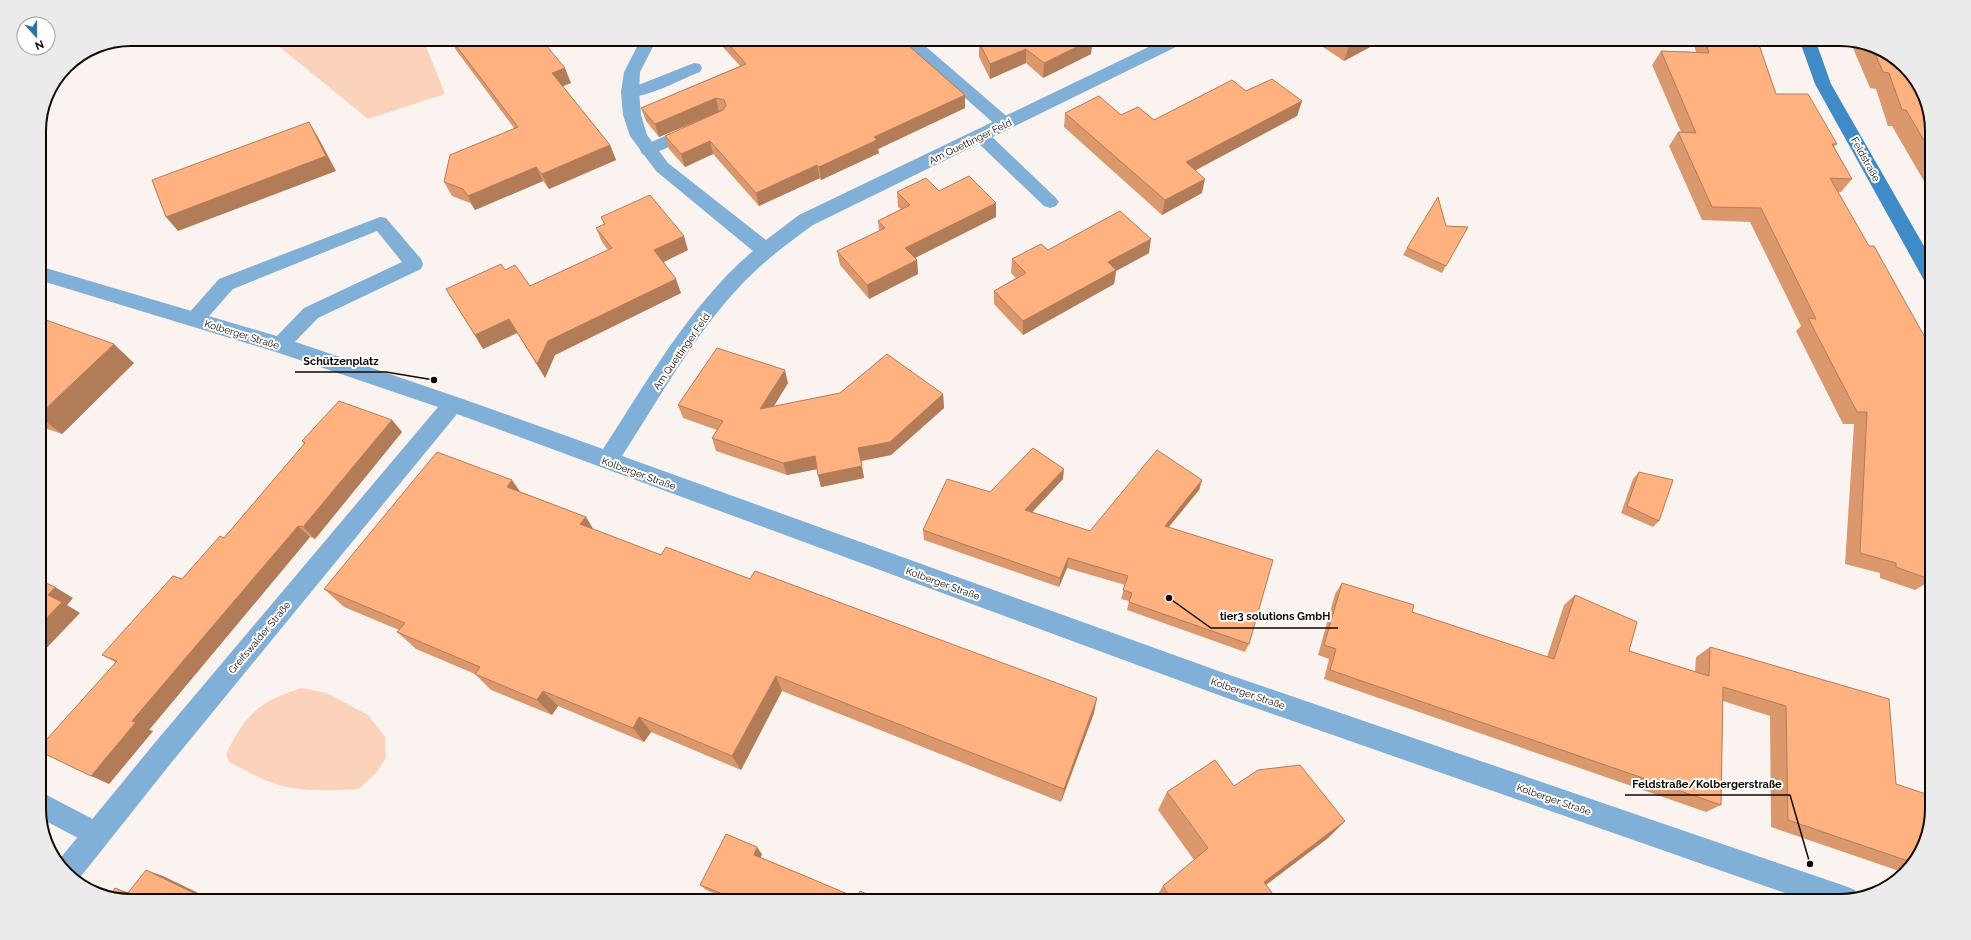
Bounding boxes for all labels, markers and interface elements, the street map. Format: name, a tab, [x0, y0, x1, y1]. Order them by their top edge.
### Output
north arrow	[16, 16, 56, 56]
text: N	[33, 37, 46, 52]
street label: Am Quettinger Feld	[927, 117, 1013, 166]
street label: Feldstraße	[1849, 135, 1882, 183]
street label: Am Quettinger Feld	[651, 311, 712, 392]
street label: Kolberger Straße	[203, 318, 281, 351]
callout: Schützenplatz	[295, 349, 386, 372]
text: Schützenplatz	[303, 355, 379, 368]
street label: Kolberger Straße	[600, 455, 677, 492]
street label: Kolberger Straße	[904, 565, 981, 602]
street label: Greifswalder Straße	[226, 599, 293, 675]
callout: tier3 solutions GmbH	[1211, 605, 1338, 628]
text: tier3 solutions GmbH	[1220, 610, 1330, 623]
street label: Kolberger Straße	[1209, 676, 1286, 711]
callout: Feldstraße/Kolbergerstraße	[1625, 772, 1790, 795]
text: Feldstraße/Kolbergerstraße	[1632, 778, 1782, 791]
street label: Kolberger Straße	[1515, 782, 1592, 817]

